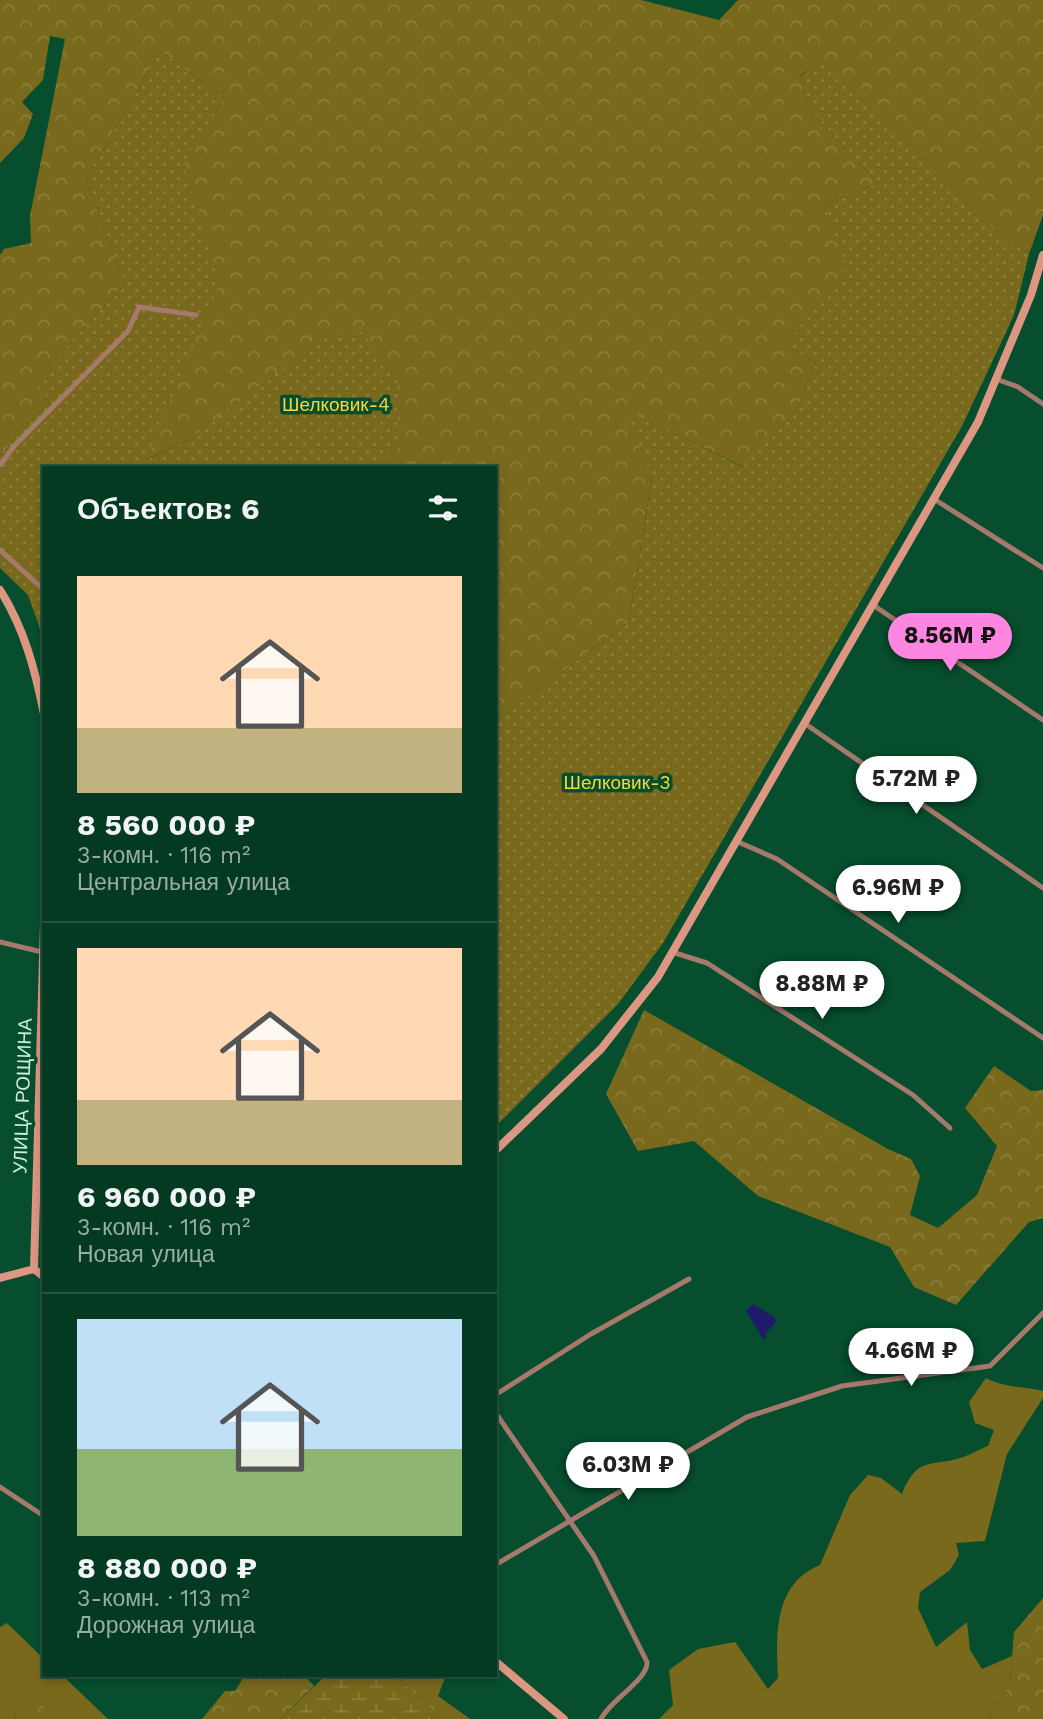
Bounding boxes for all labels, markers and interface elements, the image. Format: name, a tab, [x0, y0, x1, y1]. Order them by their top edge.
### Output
park label: Шелковик-4	[282, 393, 390, 416]
icon: filters	[424, 489, 462, 527]
text: Объектов: 6	[77, 491, 260, 526]
pin: 8.56M ₽	[885, 614, 1015, 673]
icon: home	[207, 621, 333, 747]
text: 8.56M ₽	[904, 622, 996, 649]
pin: 5.72M ₽	[851, 756, 981, 816]
text: 5.72M ₽	[872, 765, 960, 792]
park label: Шелковик-3	[563, 771, 671, 794]
text: 8 560 000 ₽	[77, 807, 255, 842]
text: 3-комн. · 116 m²	[77, 842, 250, 869]
pin: 6.96M ₽	[833, 866, 963, 925]
text: Центральная улица	[77, 869, 290, 896]
text: 6.96M ₽	[852, 874, 944, 901]
pin: 8.88M ₽	[757, 962, 887, 1021]
text: 8.88M ₽	[775, 970, 869, 997]
icon: home	[207, 993, 333, 1119]
street label: УЛИЦА РОЩИНА	[8, 1018, 37, 1174]
text: 6 960 000 ₽	[77, 1179, 256, 1214]
text: 3-комн. · 116 m²	[77, 1214, 250, 1241]
text: Новая улица	[77, 1241, 215, 1268]
pin: 4.66M ₽	[846, 1328, 976, 1388]
text: 4.66M ₽	[865, 1337, 957, 1364]
icon: home	[207, 1364, 333, 1490]
pin: 6.03M ₽	[563, 1442, 693, 1502]
text: 6.03M ₽	[582, 1451, 674, 1478]
text: 8 880 000 ₽	[77, 1550, 257, 1585]
text: 3-комн. · 113 m²	[77, 1585, 250, 1612]
text: Дорожная улица	[77, 1612, 255, 1639]

